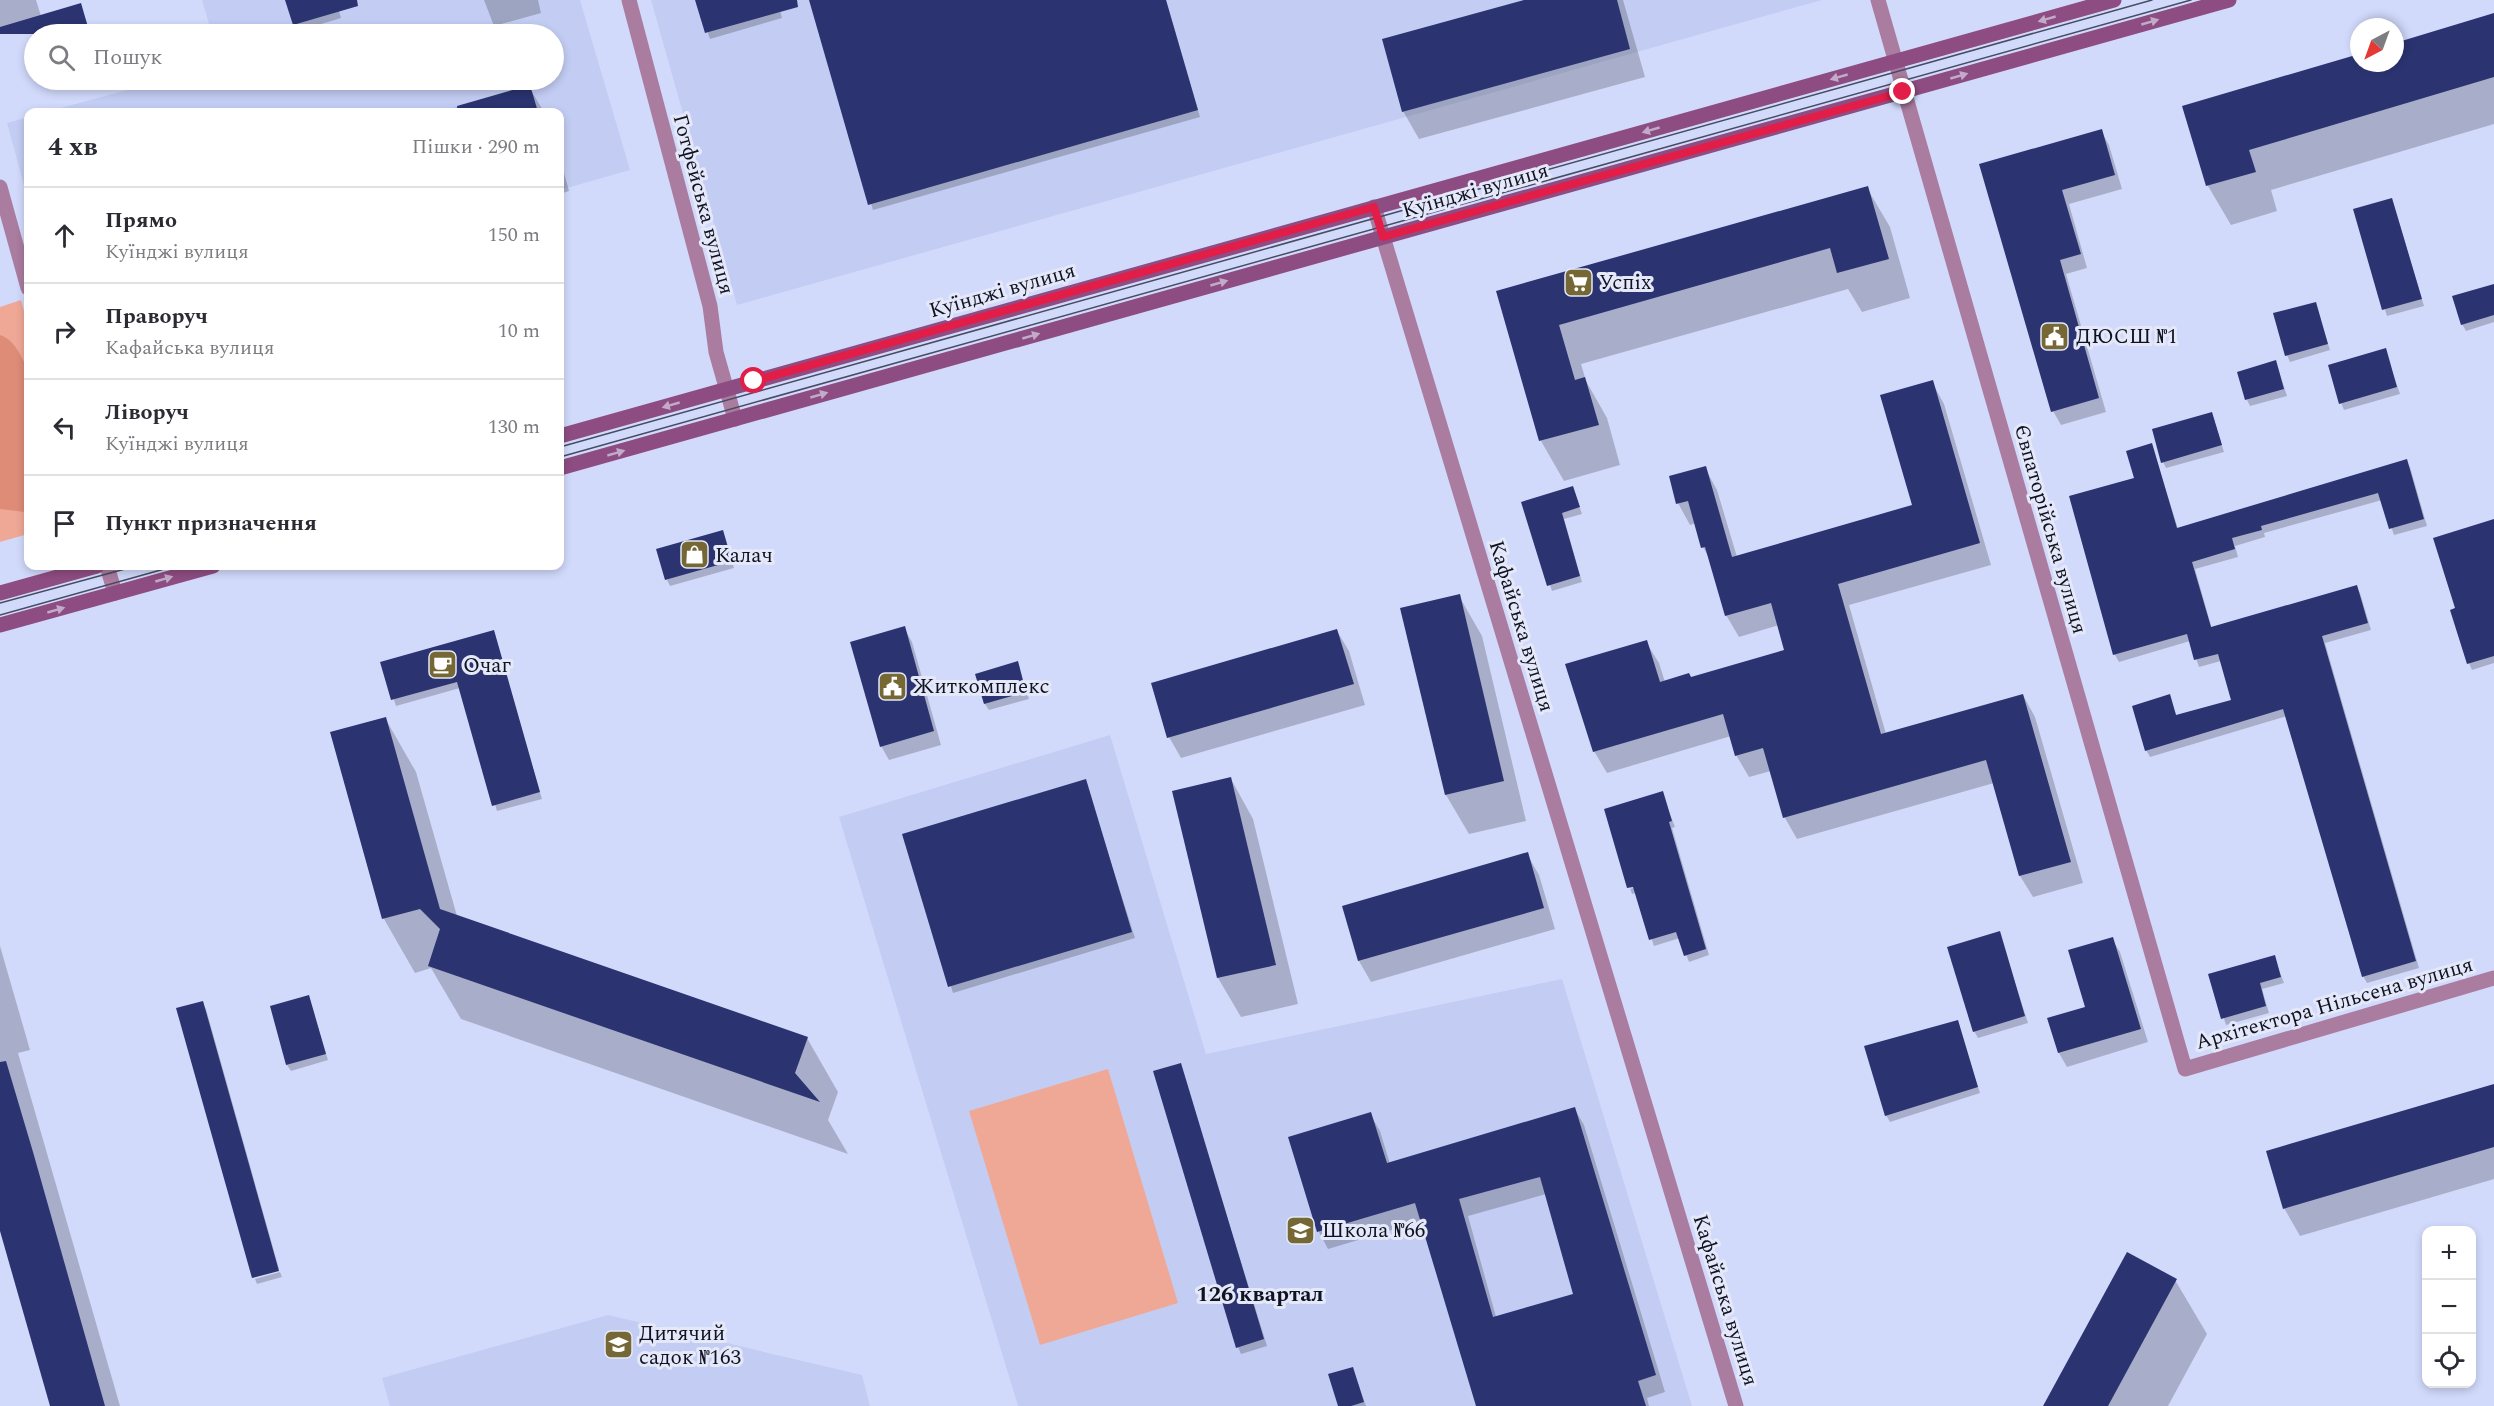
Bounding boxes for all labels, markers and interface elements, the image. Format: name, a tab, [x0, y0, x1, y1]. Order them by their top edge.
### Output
one-way arrow	[2038, 14, 2056, 24]
one-way arrow	[2142, 17, 2160, 26]
north arrow	[2350, 18, 2404, 72]
search box	[24, 24, 564, 90]
icon: search	[45, 41, 78, 74]
text: Пошук	[93, 41, 163, 74]
one-way arrow	[1951, 71, 1969, 80]
one-way arrow	[1830, 73, 1848, 82]
route end	[1889, 78, 1915, 104]
street label: Готфейська вулиця	[664, 110, 743, 298]
one-way arrow	[1642, 126, 1660, 135]
text: 4 хв	[48, 127, 98, 167]
text: Пішки · 290 m	[412, 132, 540, 162]
street label: Куїнджі вулиця	[1398, 155, 1552, 227]
text: Прямо	[105, 204, 177, 237]
icon: ahead	[48, 219, 81, 252]
text: 150 m	[488, 220, 540, 250]
text: Куїнджі вулиця	[105, 237, 249, 267]
street label: Куїнджі вулиця	[925, 255, 1079, 327]
supermarket icon: Успіх	[1562, 266, 1594, 298]
place label: Успіх	[1599, 267, 1651, 299]
one-way arrow	[1210, 278, 1228, 287]
text: Праворуч	[105, 300, 208, 333]
icon: right	[48, 315, 81, 348]
text: 10 m	[498, 316, 540, 346]
public building icon: ДЮСШ №1	[2039, 320, 2071, 352]
place label: ДЮСШ №1	[2076, 321, 2178, 353]
one-way arrow	[1022, 331, 1040, 340]
text: Кафайська вулиця	[105, 333, 274, 363]
route start	[740, 367, 766, 393]
one-way arrow	[810, 390, 828, 400]
text: Ліворуч	[105, 396, 189, 429]
one-way arrow	[662, 401, 680, 410]
icon: left	[48, 411, 81, 444]
text: 130 m	[488, 412, 540, 442]
street label: Євпаторійська вулиця	[2005, 421, 2095, 638]
text: Куїнджі вулиця	[105, 429, 249, 459]
one-way arrow	[607, 447, 625, 457]
icon: arrive	[48, 507, 81, 540]
text: Пункт призначення	[105, 507, 317, 540]
street label: Кафайська вулиця	[1480, 537, 1562, 716]
shop icon: Калач	[678, 539, 710, 571]
place label: Калач	[715, 540, 773, 572]
one-way arrow	[155, 574, 173, 583]
one-way arrow	[47, 604, 65, 614]
cafe icon: Очаг	[426, 649, 458, 681]
place label: Очаг	[463, 650, 511, 682]
public building icon: Житкомплекс	[876, 670, 908, 702]
place label: Житкомплекс	[913, 671, 1050, 703]
street label: Архітектора Нільсена вулиця	[2192, 949, 2477, 1059]
street label: Кафайська вулиця	[1684, 1211, 1766, 1390]
school or university icon: Школа №66	[1285, 1214, 1317, 1246]
place label: Школа №66	[1322, 1215, 1425, 1247]
map controls	[2422, 1226, 2476, 1388]
button: +	[2422, 1226, 2476, 1280]
district label: 126 квартал	[1196, 1278, 1324, 1311]
button: −	[2422, 1280, 2476, 1334]
place label: Дитячий садок №163	[639, 1318, 741, 1374]
school or university icon: Дитячий садок №163	[602, 1329, 634, 1361]
button: locate	[2422, 1334, 2476, 1388]

